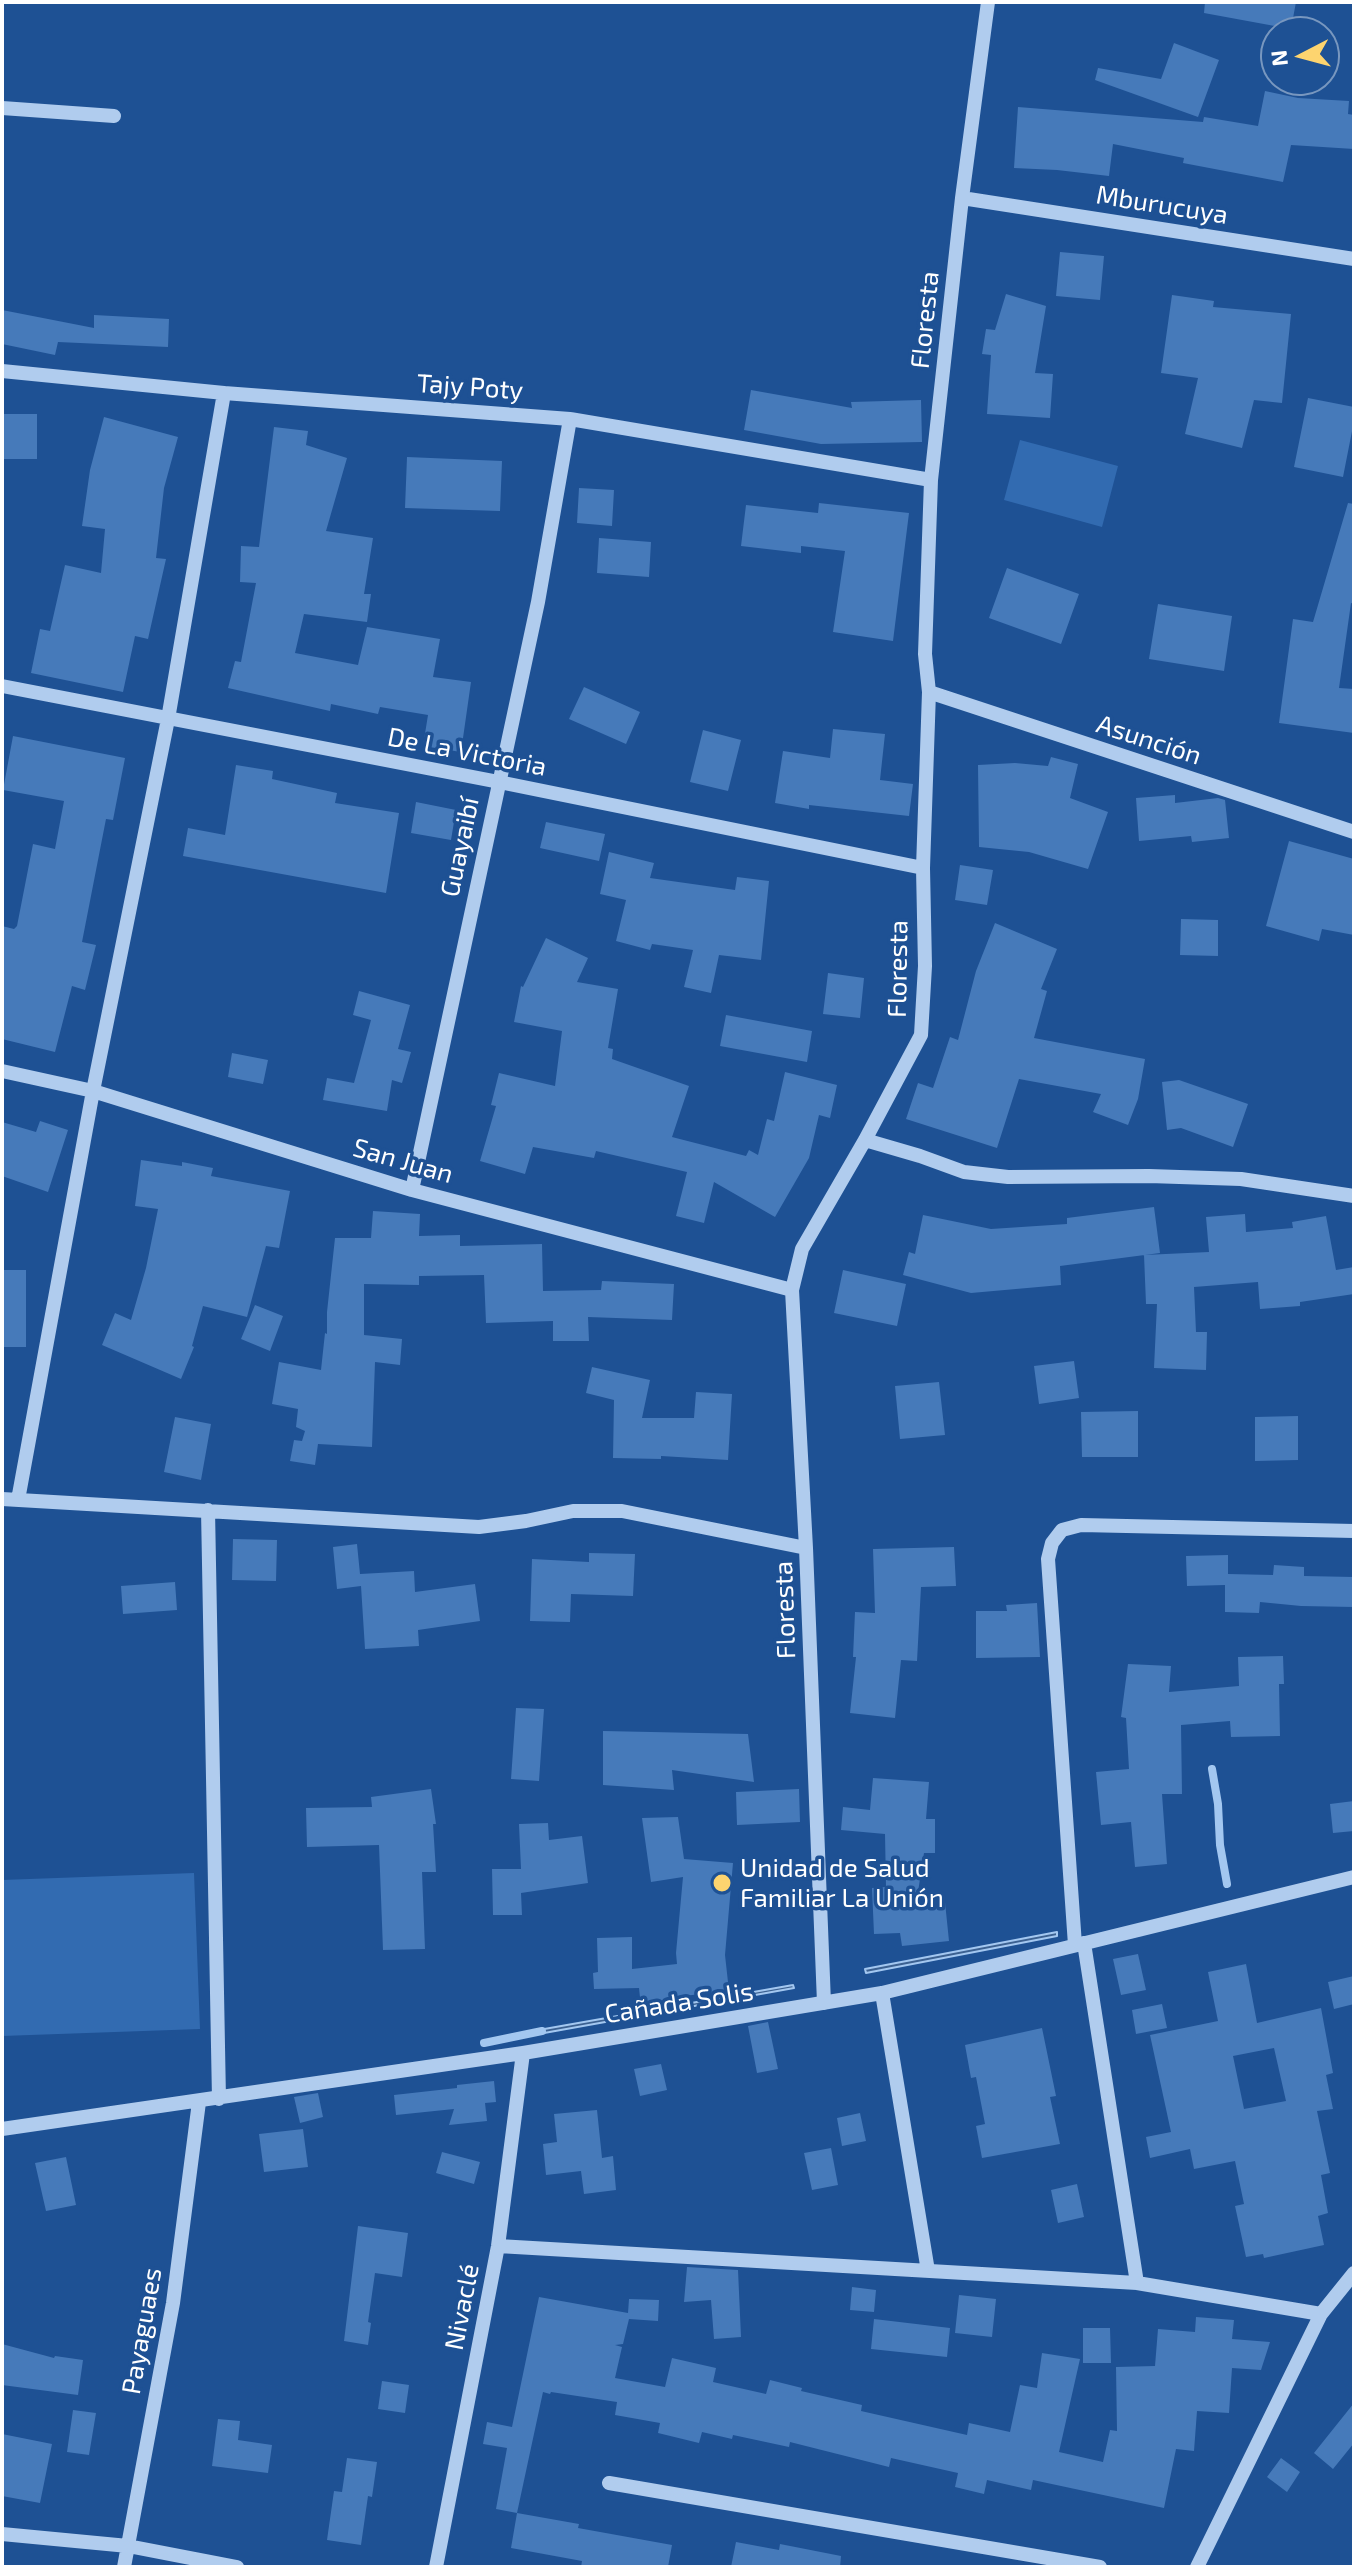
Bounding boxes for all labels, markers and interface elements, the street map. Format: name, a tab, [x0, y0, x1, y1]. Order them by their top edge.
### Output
north arrow	[1260, 16, 1340, 96]
text: N	[1264, 49, 1292, 68]
street label: Mburucuya	[1094, 179, 1230, 231]
street label: Floresta	[904, 270, 946, 370]
street label: Tajy Poty	[416, 368, 524, 406]
street label: Asunción	[1093, 708, 1205, 772]
street label: De La Victoria	[385, 721, 549, 783]
street label: Guayaibí	[434, 794, 486, 900]
street label: Floresta	[882, 920, 914, 1018]
street label: San Juan	[349, 1132, 457, 1190]
street label: Floresta	[768, 1561, 802, 1659]
place label: Unidad de Salud Familiar La Unión	[740, 1852, 944, 1914]
marker: Unidad de Salud Familiar La Unión	[711, 1872, 733, 1894]
street label: Cañada Solis	[602, 1976, 756, 2030]
street label: Nivaclé	[438, 2261, 486, 2353]
street label: Payaguaes	[116, 2265, 168, 2397]

